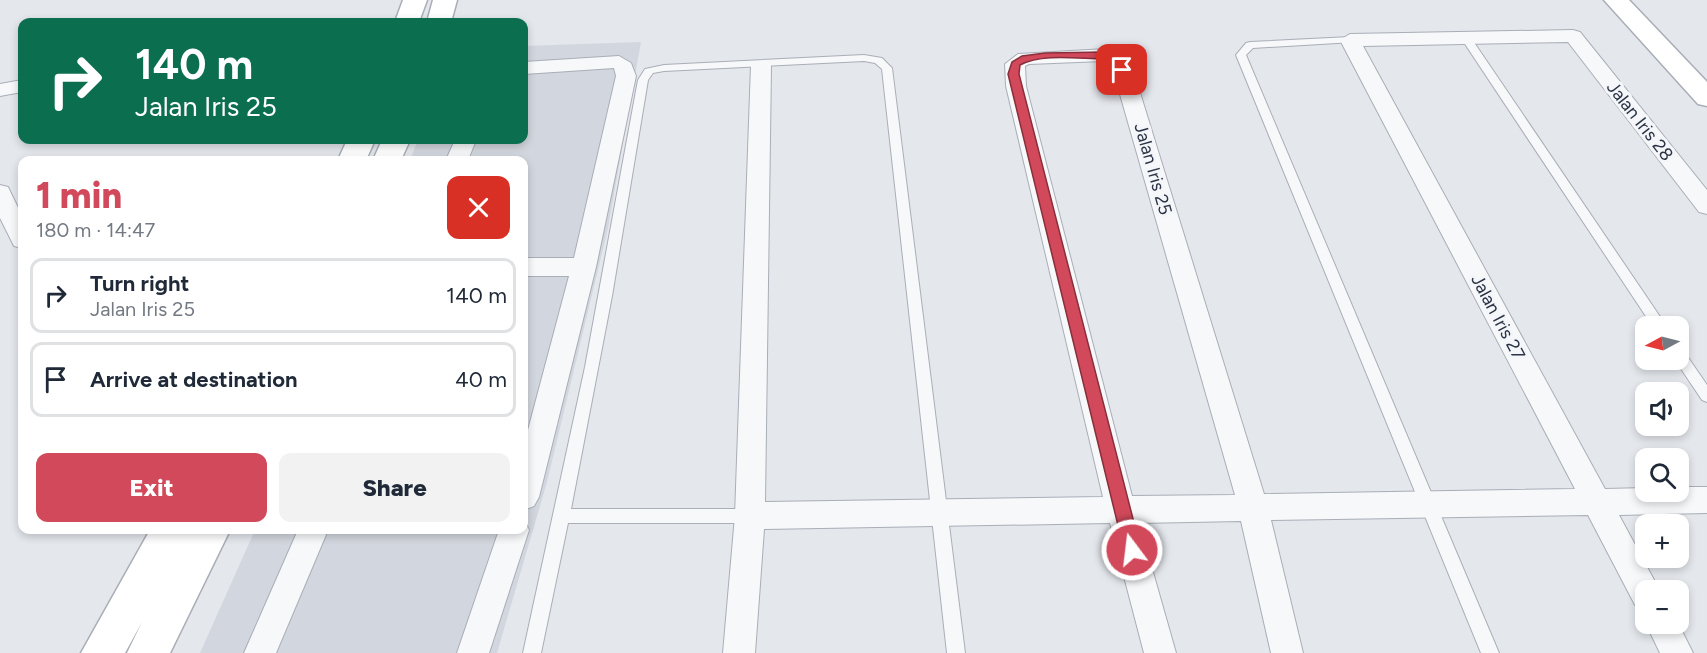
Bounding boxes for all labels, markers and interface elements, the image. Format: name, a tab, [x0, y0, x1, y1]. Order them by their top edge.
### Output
text: 140 m	[135, 39, 253, 90]
icon: right	[36, 42, 114, 120]
pin	[1096, 44, 1147, 95]
icon: arrive	[1105, 53, 1138, 86]
street label: Jalan Iris 28	[1602, 77, 1678, 165]
text: Jalan Iris 25	[135, 90, 277, 123]
street label: Jalan Iris 25	[1129, 121, 1177, 217]
text: 1 min	[36, 174, 122, 217]
button: close	[447, 176, 510, 239]
text: 180 m · 14:47	[36, 218, 155, 242]
text: Turn right	[90, 270, 189, 297]
street label: Jalan Iris 27	[1466, 270, 1530, 364]
icon: right	[39, 279, 72, 312]
text: 140 m	[446, 282, 507, 309]
text: Jalan Iris 25	[90, 297, 195, 321]
north arrow	[1635, 316, 1689, 370]
map controls	[1635, 316, 1689, 634]
icon: arrive	[39, 363, 72, 396]
text: Arrive at destination	[90, 366, 298, 393]
text: 40 m	[455, 366, 507, 393]
button: sound	[1635, 382, 1689, 436]
button: search	[1635, 448, 1689, 502]
button: Exit	[36, 453, 267, 522]
button: Share	[279, 453, 510, 522]
button: +	[1635, 514, 1689, 568]
position arrow	[1100, 518, 1164, 582]
button: −	[1635, 580, 1689, 634]

